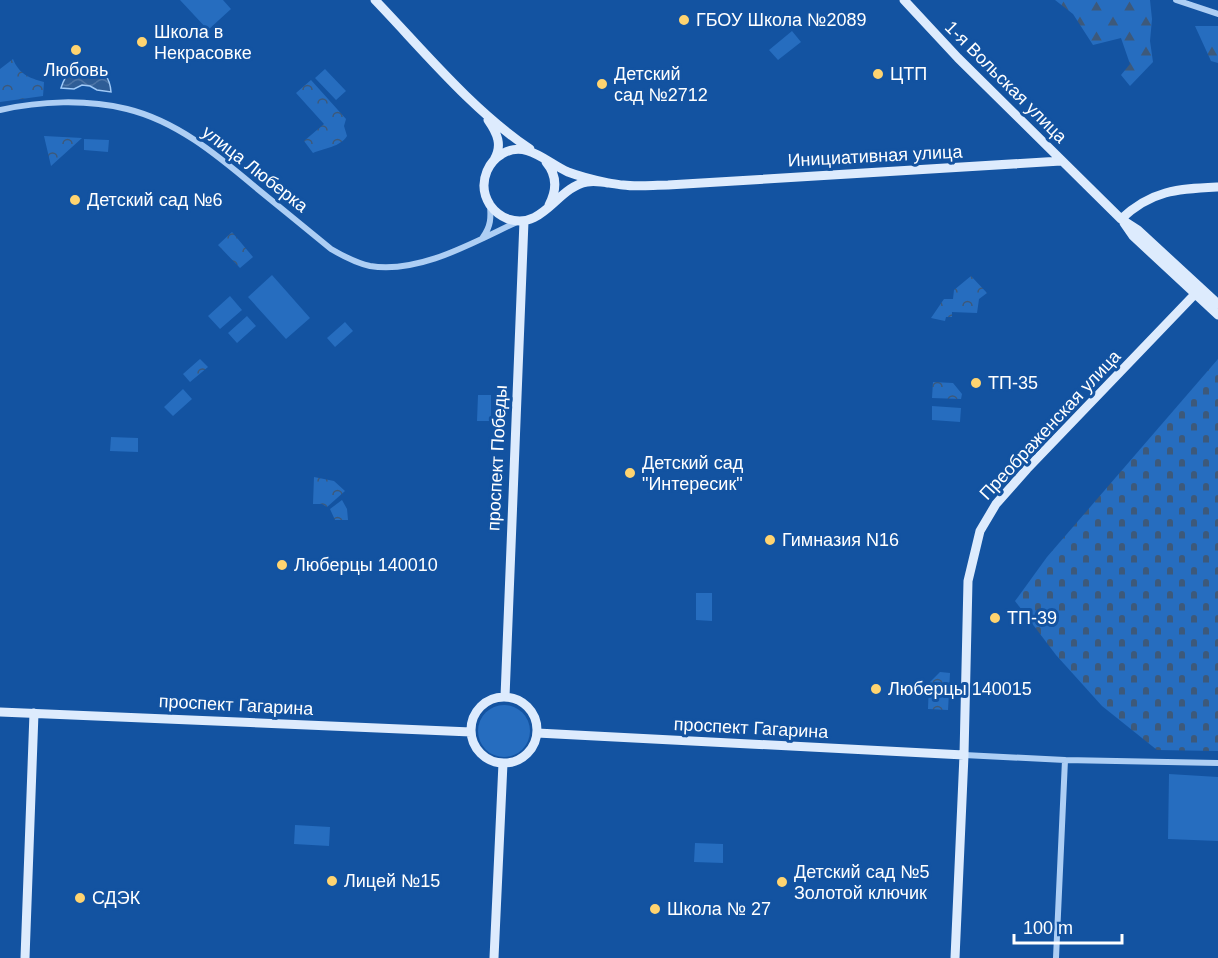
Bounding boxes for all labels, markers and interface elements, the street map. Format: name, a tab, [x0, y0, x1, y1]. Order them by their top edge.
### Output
place label: ГБОУ Школа №2089	[696, 10, 866, 30]
marker: ГБОУ Школа №2089	[677, 13, 691, 27]
street label: 1-я Вольская улица	[941, 17, 1072, 148]
place label: Школа в Некрасовке	[154, 22, 252, 63]
marker: Школа в Некрасовке	[135, 35, 149, 49]
marker: Любовь	[69, 43, 83, 57]
place label: Любовь	[44, 60, 108, 80]
place label: Детский сад №2712	[614, 64, 708, 105]
place label: ЦТП	[890, 64, 927, 84]
marker: ЦТП	[871, 67, 885, 81]
marker: Детский сад №2712	[595, 77, 609, 91]
street label: улица Люберка	[198, 122, 312, 217]
street label: Инициативная улица	[787, 141, 964, 171]
place label: Детский сад №6	[87, 190, 222, 210]
marker: Детский сад №6	[68, 193, 82, 207]
street label: Преображенская улица	[976, 345, 1125, 504]
place label: ТП-35	[988, 373, 1038, 393]
marker: ТП-35	[969, 376, 983, 390]
street label: проспект Победы	[483, 385, 511, 531]
place label: Детский сад "Интересик"	[642, 453, 744, 494]
marker: Детский сад "Интересик"	[623, 466, 637, 480]
place label: Гимназия N16	[782, 530, 899, 550]
marker: Гимназия N16	[763, 533, 777, 547]
place label: Люберцы 140010	[294, 555, 438, 575]
marker: Люберцы 140010	[275, 558, 289, 572]
place label: ТП-39	[1007, 608, 1057, 628]
marker: ТП-39	[988, 611, 1002, 625]
place label: Люберцы 140015	[888, 679, 1032, 699]
marker: Люберцы 140015	[869, 682, 883, 696]
street label: проспект Гагарина	[158, 691, 315, 719]
street label: проспект Гагарина	[673, 714, 830, 742]
place label: Детский сад №5 Золотой ключик	[794, 862, 929, 903]
place label: Лицей №15	[344, 871, 440, 891]
marker: Лицей №15	[325, 874, 339, 888]
marker: Детский сад №5 Золотой ключик	[775, 875, 789, 889]
place label: СДЭК	[92, 888, 141, 908]
marker: СДЭК	[73, 891, 87, 905]
place label: Школа № 27	[667, 899, 771, 919]
marker: Школа № 27	[648, 902, 662, 916]
scale bar	[1014, 907, 1122, 945]
text: 100 m	[1023, 918, 1073, 938]

